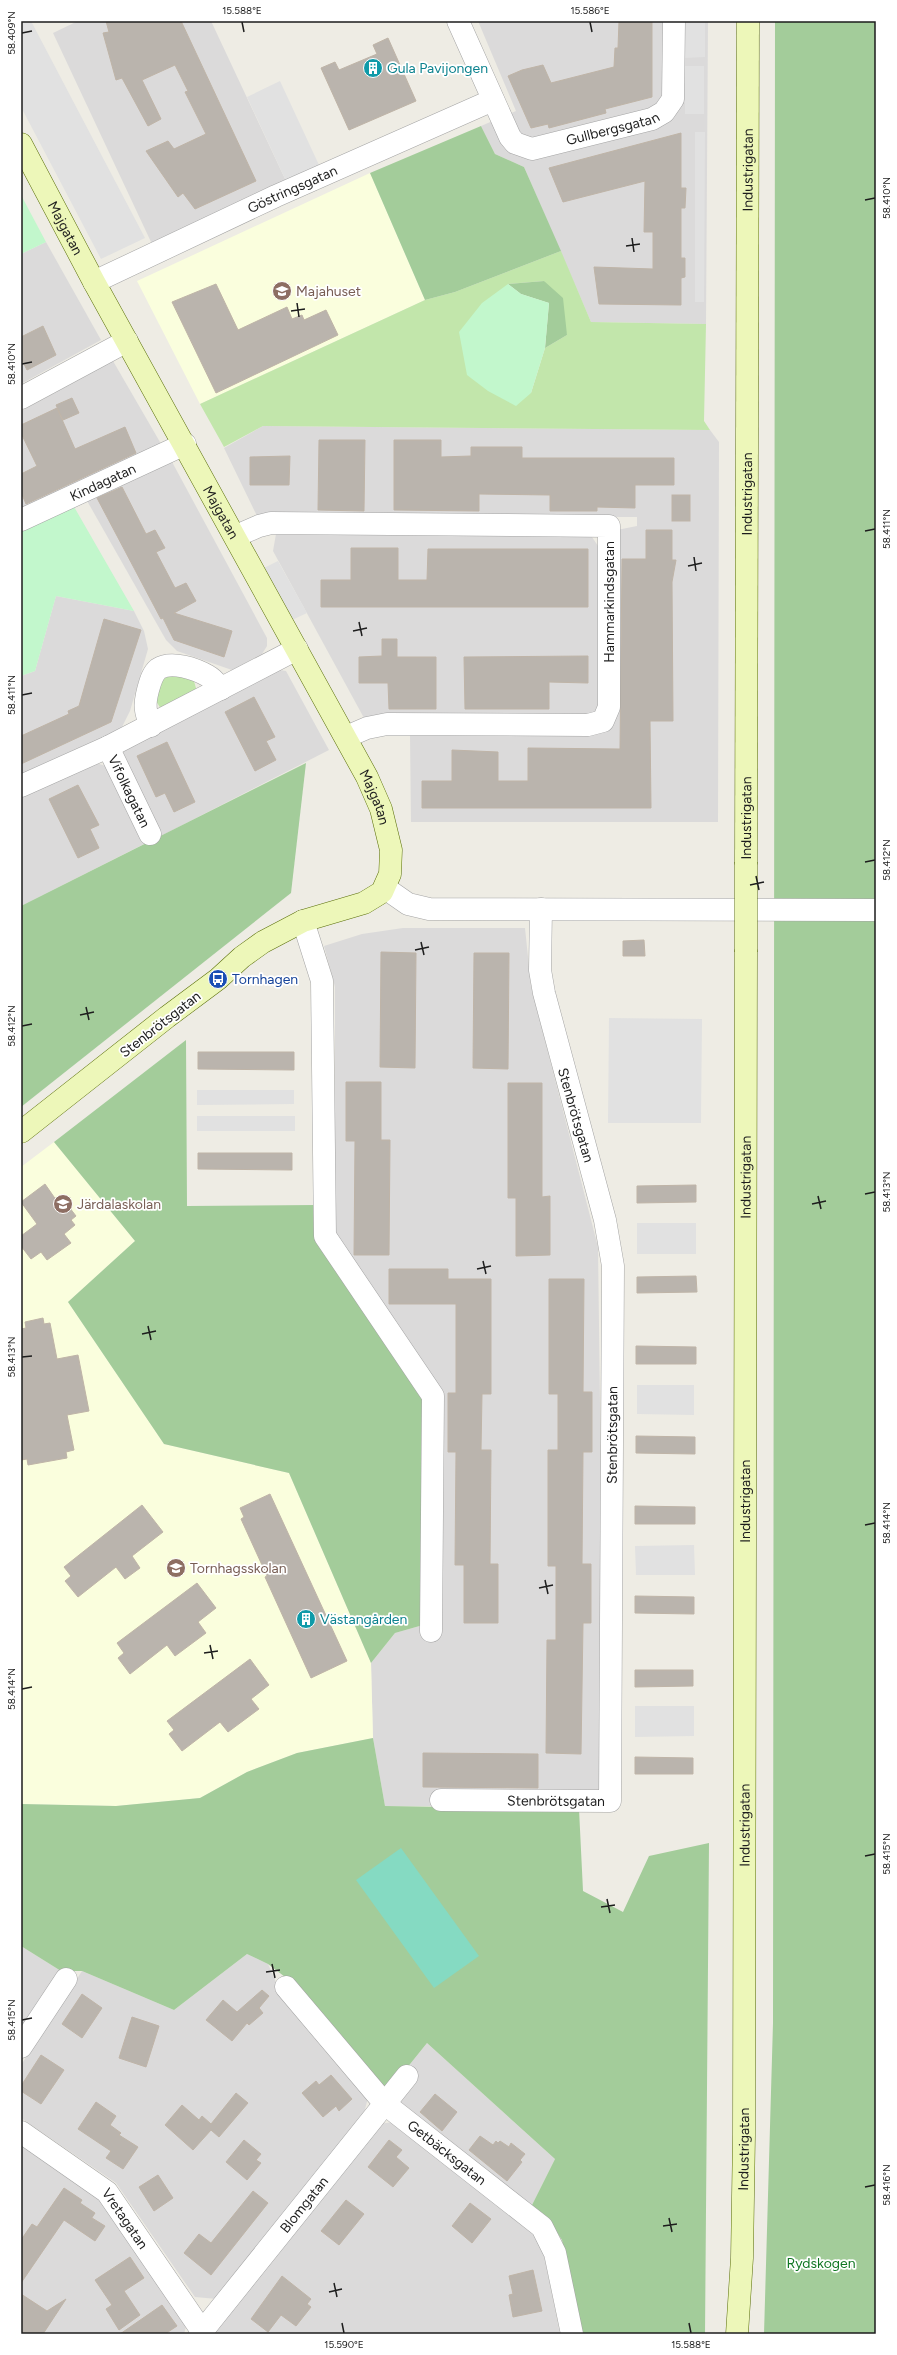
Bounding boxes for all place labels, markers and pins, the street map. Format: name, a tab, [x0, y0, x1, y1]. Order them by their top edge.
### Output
building icon: Gula Pavijongen	[362, 57, 384, 79]
place label: Gula Pavijongen	[387, 60, 488, 77]
school or university icon: Majahuset	[271, 280, 293, 302]
place label: Majahuset	[296, 283, 361, 300]
bus stop icon: Tornhagen	[207, 968, 229, 990]
place label: Tornhagen	[232, 971, 298, 988]
school or university icon: Järdalaskolan	[52, 1193, 74, 1215]
place label: Järdalaskolan	[77, 1196, 161, 1213]
school or university icon: Tornhagsskolan	[165, 1557, 187, 1579]
place label: Tornhagsskolan	[190, 1560, 287, 1577]
building icon: Västangården	[295, 1608, 317, 1630]
place label: Västangården	[320, 1611, 407, 1628]

